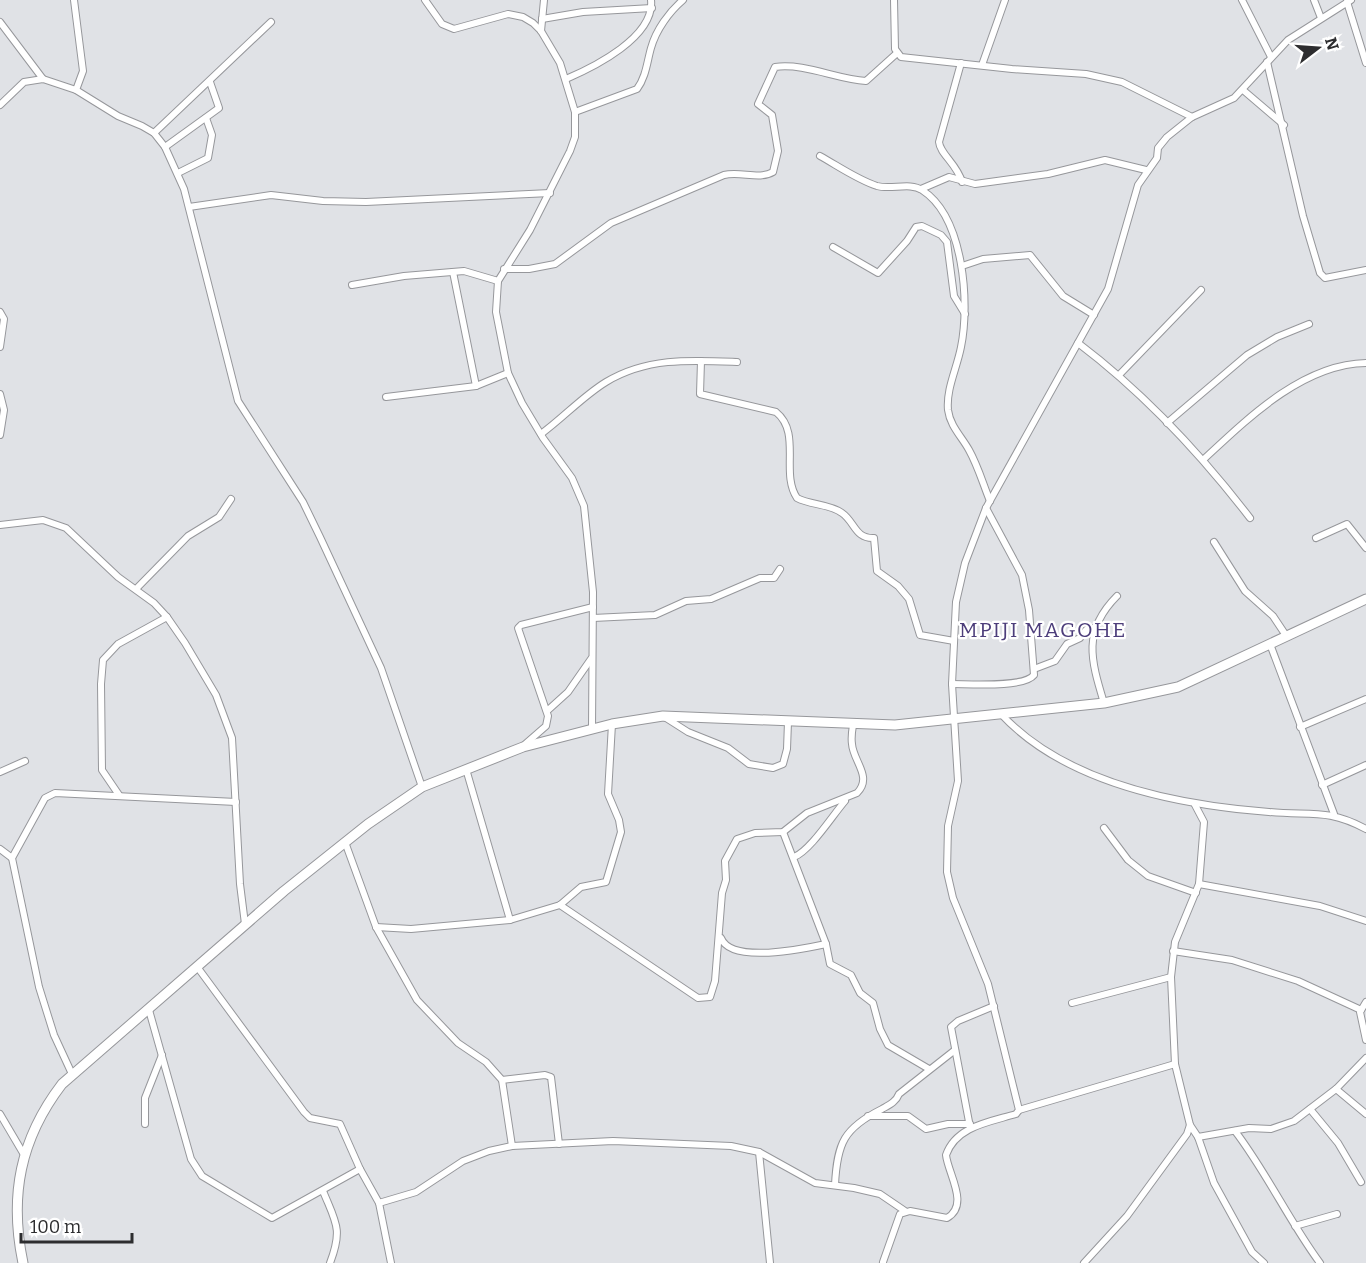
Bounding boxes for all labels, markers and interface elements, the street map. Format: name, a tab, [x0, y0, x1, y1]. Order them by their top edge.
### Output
north arrow	[1288, 18, 1348, 78]
text: N	[1321, 35, 1343, 52]
district label: MPIJI MAGOHE	[959, 617, 1127, 643]
scale bar	[21, 1206, 132, 1244]
text: 100 m	[30, 1216, 81, 1238]

